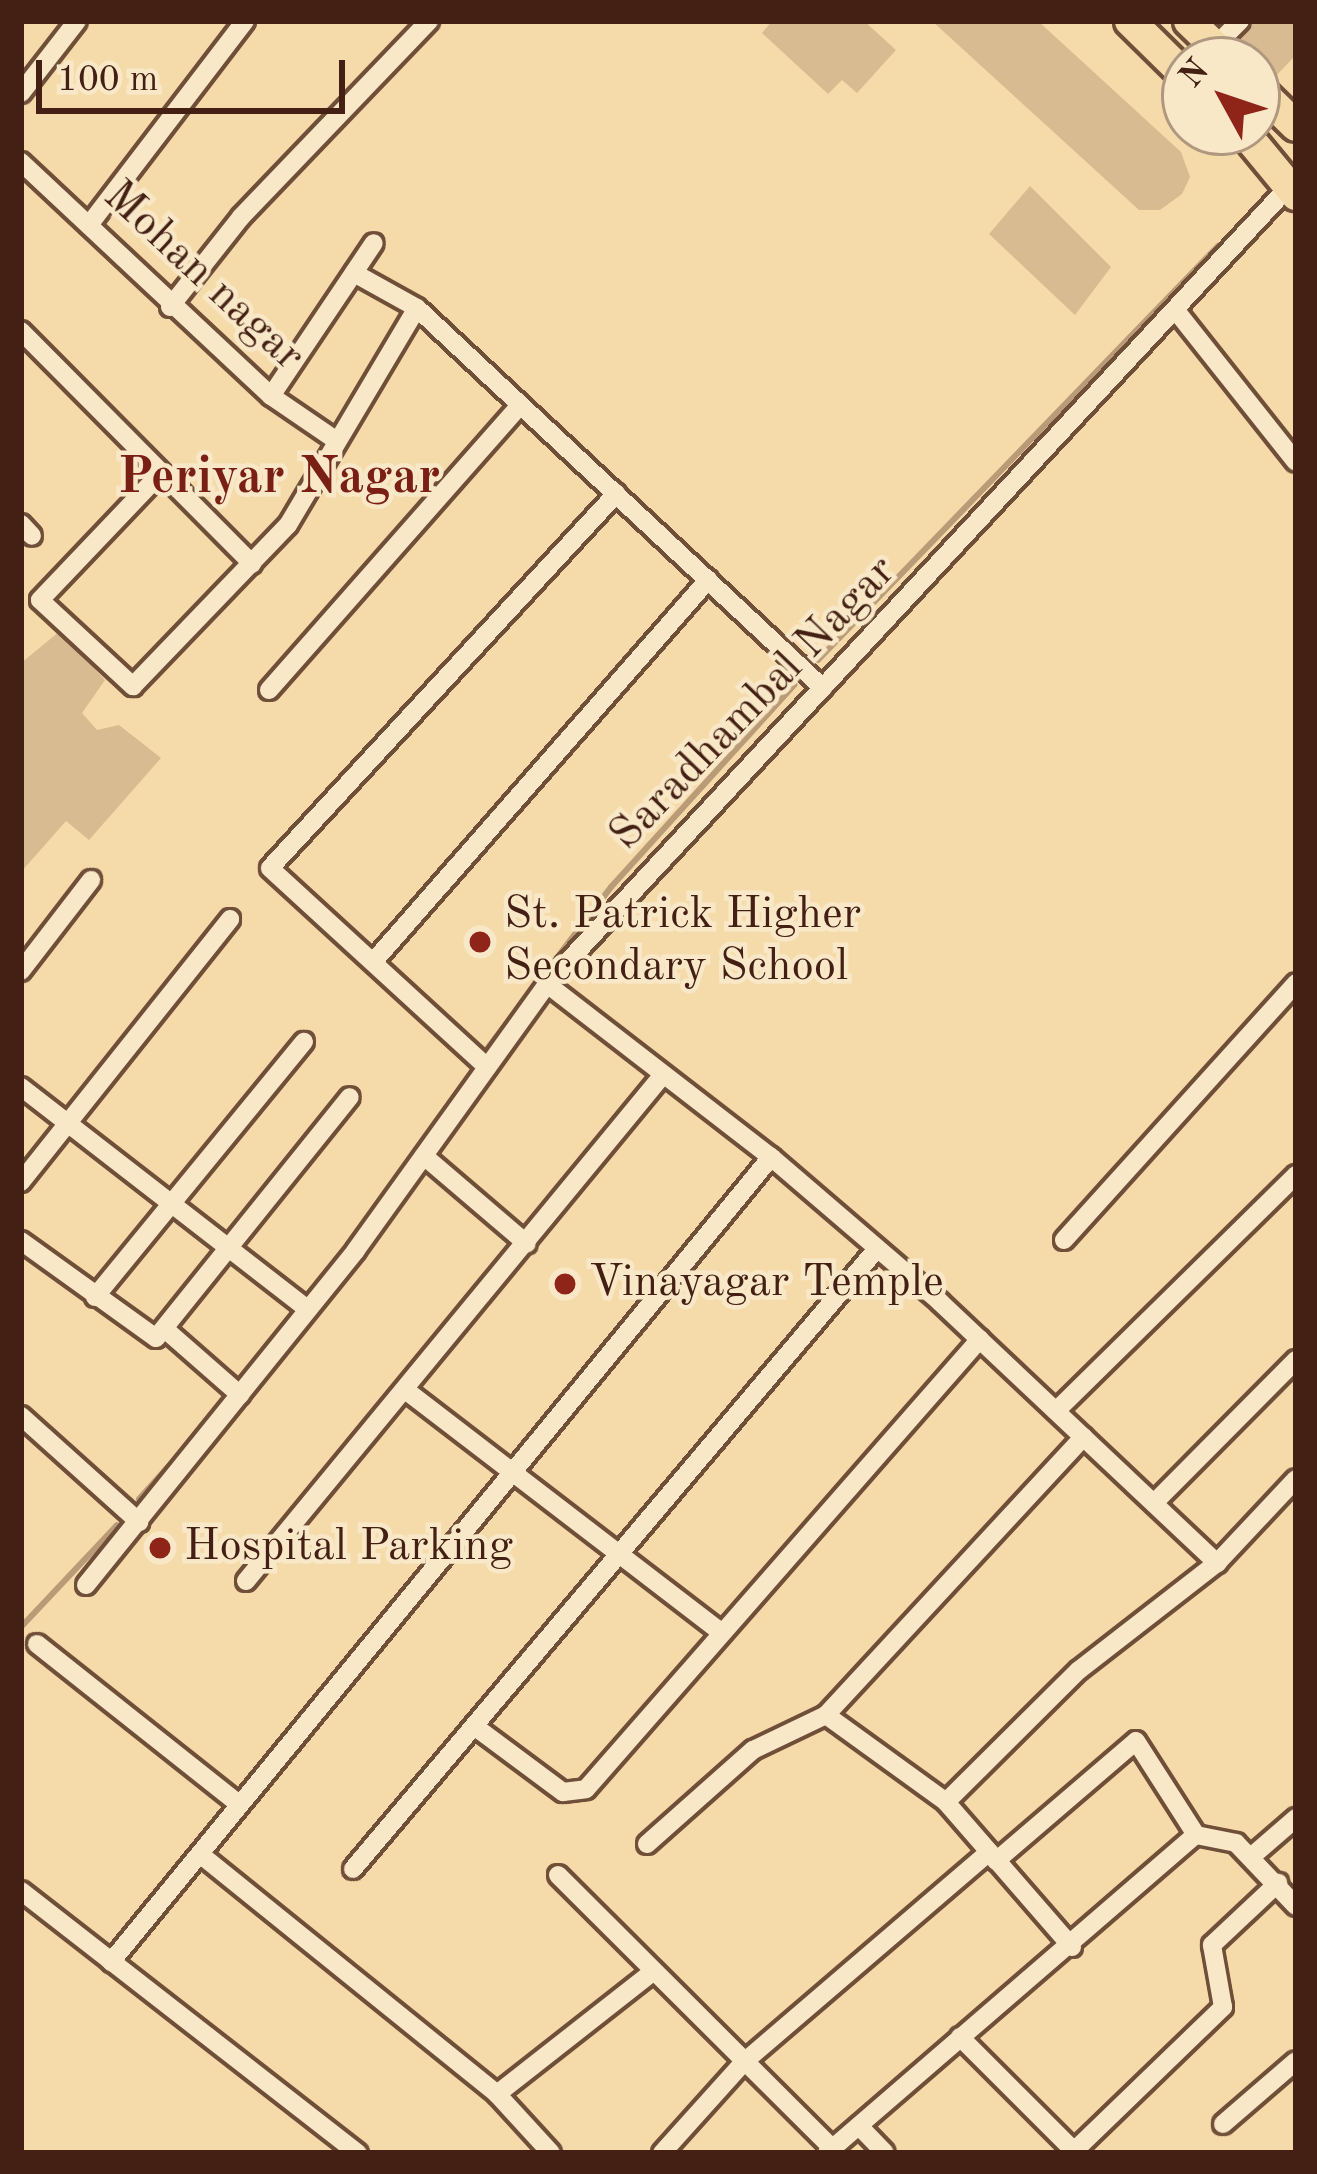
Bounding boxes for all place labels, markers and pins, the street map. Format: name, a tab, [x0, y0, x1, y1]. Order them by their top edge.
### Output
place label: St. Patrick Higher Secondary School	[504, 889, 861, 995]
marker: St. Patrick Higher Secondary School	[467, 929, 493, 955]
place label: Vinayagar Temple	[589, 1257, 944, 1311]
marker: Vinayagar Temple	[552, 1271, 578, 1297]
place label: Hospital Parking	[184, 1521, 513, 1575]
marker: Hospital Parking	[147, 1535, 173, 1561]

